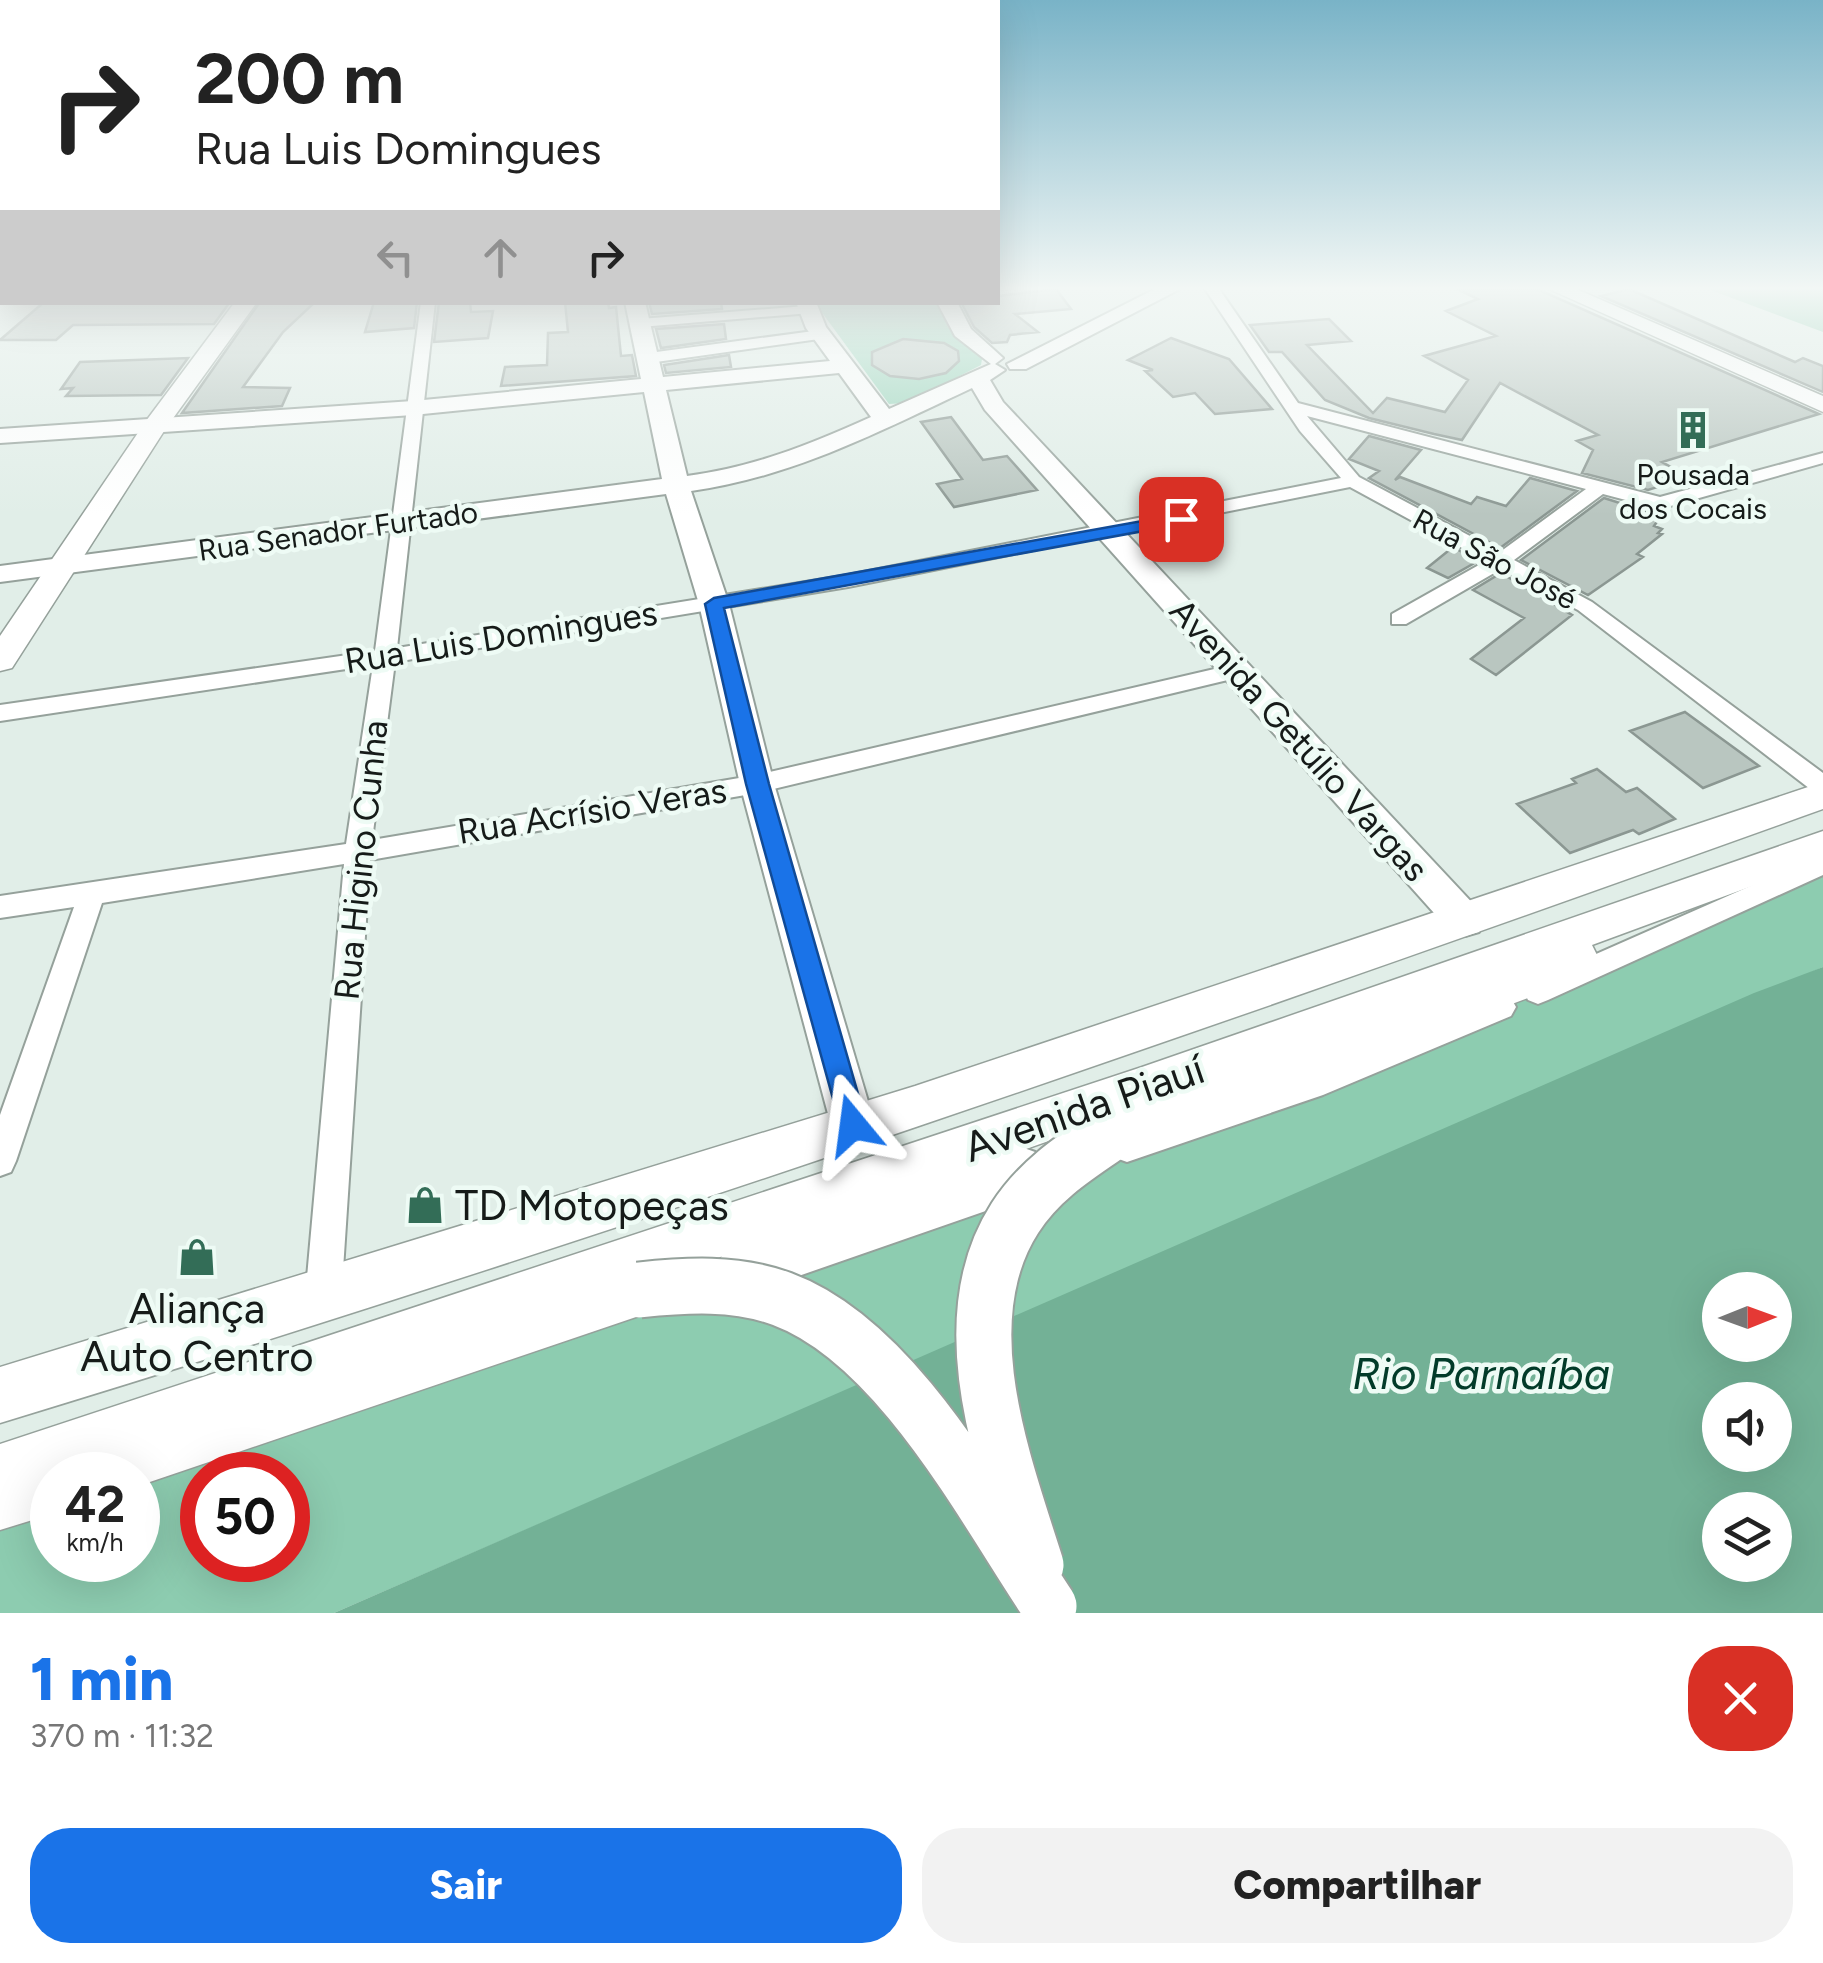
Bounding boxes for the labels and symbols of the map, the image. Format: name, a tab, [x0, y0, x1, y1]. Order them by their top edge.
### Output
building icon: Pousada dos Cocais	[1672, 409, 1714, 451]
place label: Pousada dos Cocais	[1619, 456, 1767, 527]
pin	[1139, 477, 1224, 562]
street label: Rua Senador Furtado	[196, 493, 480, 569]
street label: Rua São José	[1407, 500, 1583, 618]
street label: Avenida Getúlio Vargas	[1161, 590, 1437, 890]
street label: Rua Luis Domingues	[342, 592, 660, 682]
street label: Rua Higino Cunha	[325, 718, 397, 1002]
street label: Rua Acrísio Veras	[455, 769, 729, 853]
street label: Avenida Piauí	[957, 1042, 1213, 1173]
position arrow	[801, 1073, 905, 1177]
place label: TD Motopeças	[455, 1180, 729, 1231]
shop icon: TD Motopeças	[404, 1184, 446, 1226]
shop icon: Aliança Auto Centro	[176, 1236, 218, 1278]
north arrow	[1702, 1272, 1792, 1362]
place label: Aliança Auto Centro	[80, 1283, 314, 1382]
water label: Rio Parnaíba	[1352, 1346, 1610, 1400]
speed limit sign: 50	[180, 1452, 310, 1582]

